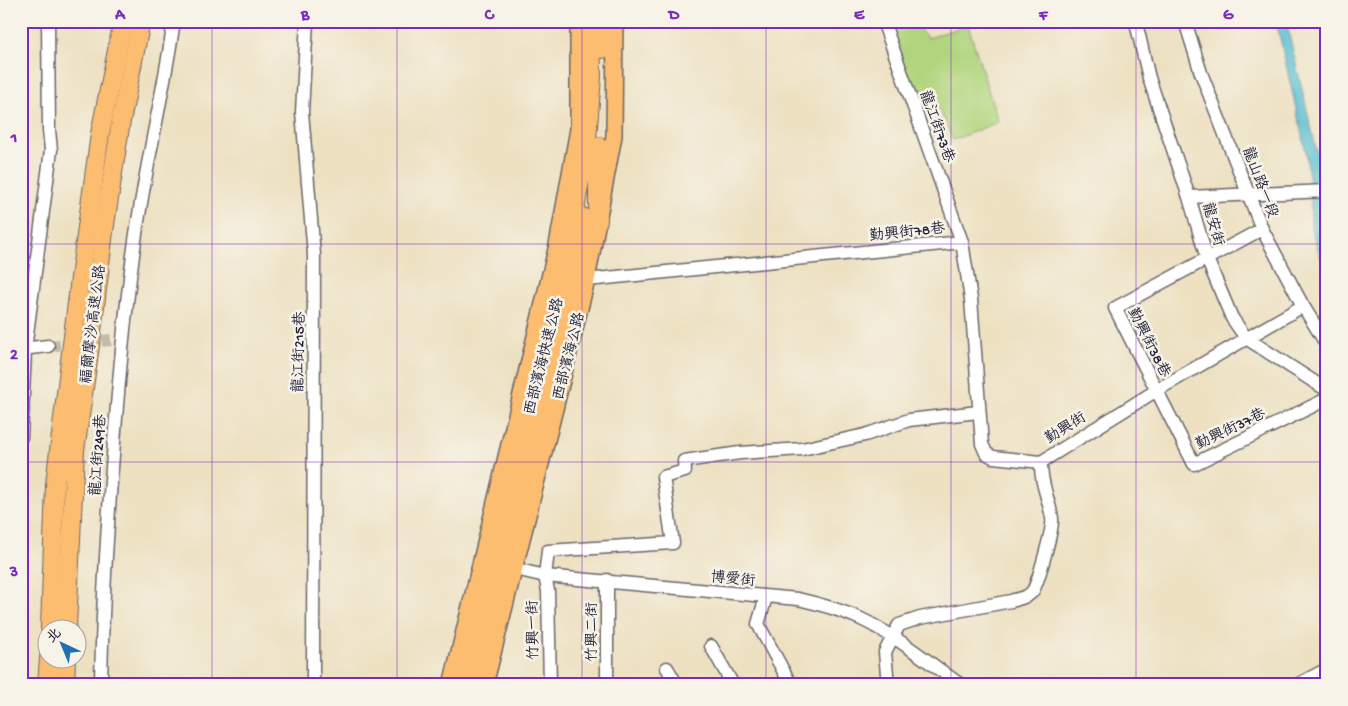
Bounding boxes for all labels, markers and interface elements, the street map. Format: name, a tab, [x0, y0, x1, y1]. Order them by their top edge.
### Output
text: A	[114, 7, 126, 26]
text: B	[300, 7, 310, 26]
text: C	[484, 7, 495, 26]
text: D	[667, 7, 680, 26]
text: E	[854, 7, 865, 26]
text: F	[1038, 7, 1049, 26]
text: G	[1223, 7, 1234, 26]
street label: 龍江街73巷	[915, 88, 958, 165]
text: 1	[10, 130, 17, 149]
street label: 龍山路一段	[1237, 144, 1282, 221]
street label: 龍安街	[1197, 200, 1228, 249]
street label: 勤興街78巷	[868, 220, 946, 246]
street label: 福爾摩沙高速公路	[77, 263, 110, 385]
street label: 西部濱海快速公路	[521, 296, 568, 417]
street label: 勤興街38巷	[1123, 305, 1173, 381]
street label: 龍江街215巷	[289, 311, 310, 393]
street label: 西部濱海公路	[550, 311, 590, 402]
text: 2	[10, 347, 18, 366]
street label: 勤興街37巷	[1193, 405, 1269, 454]
street label: 勤興街	[1042, 409, 1090, 448]
street label: 龍江街249巷	[86, 414, 111, 497]
text: 3	[9, 564, 18, 583]
street label: 博愛街	[710, 568, 756, 591]
street label: 竹興一街	[524, 600, 544, 660]
street label: 竹興二街	[584, 602, 602, 662]
north arrow	[38, 618, 88, 668]
text: 北	[44, 625, 66, 647]

